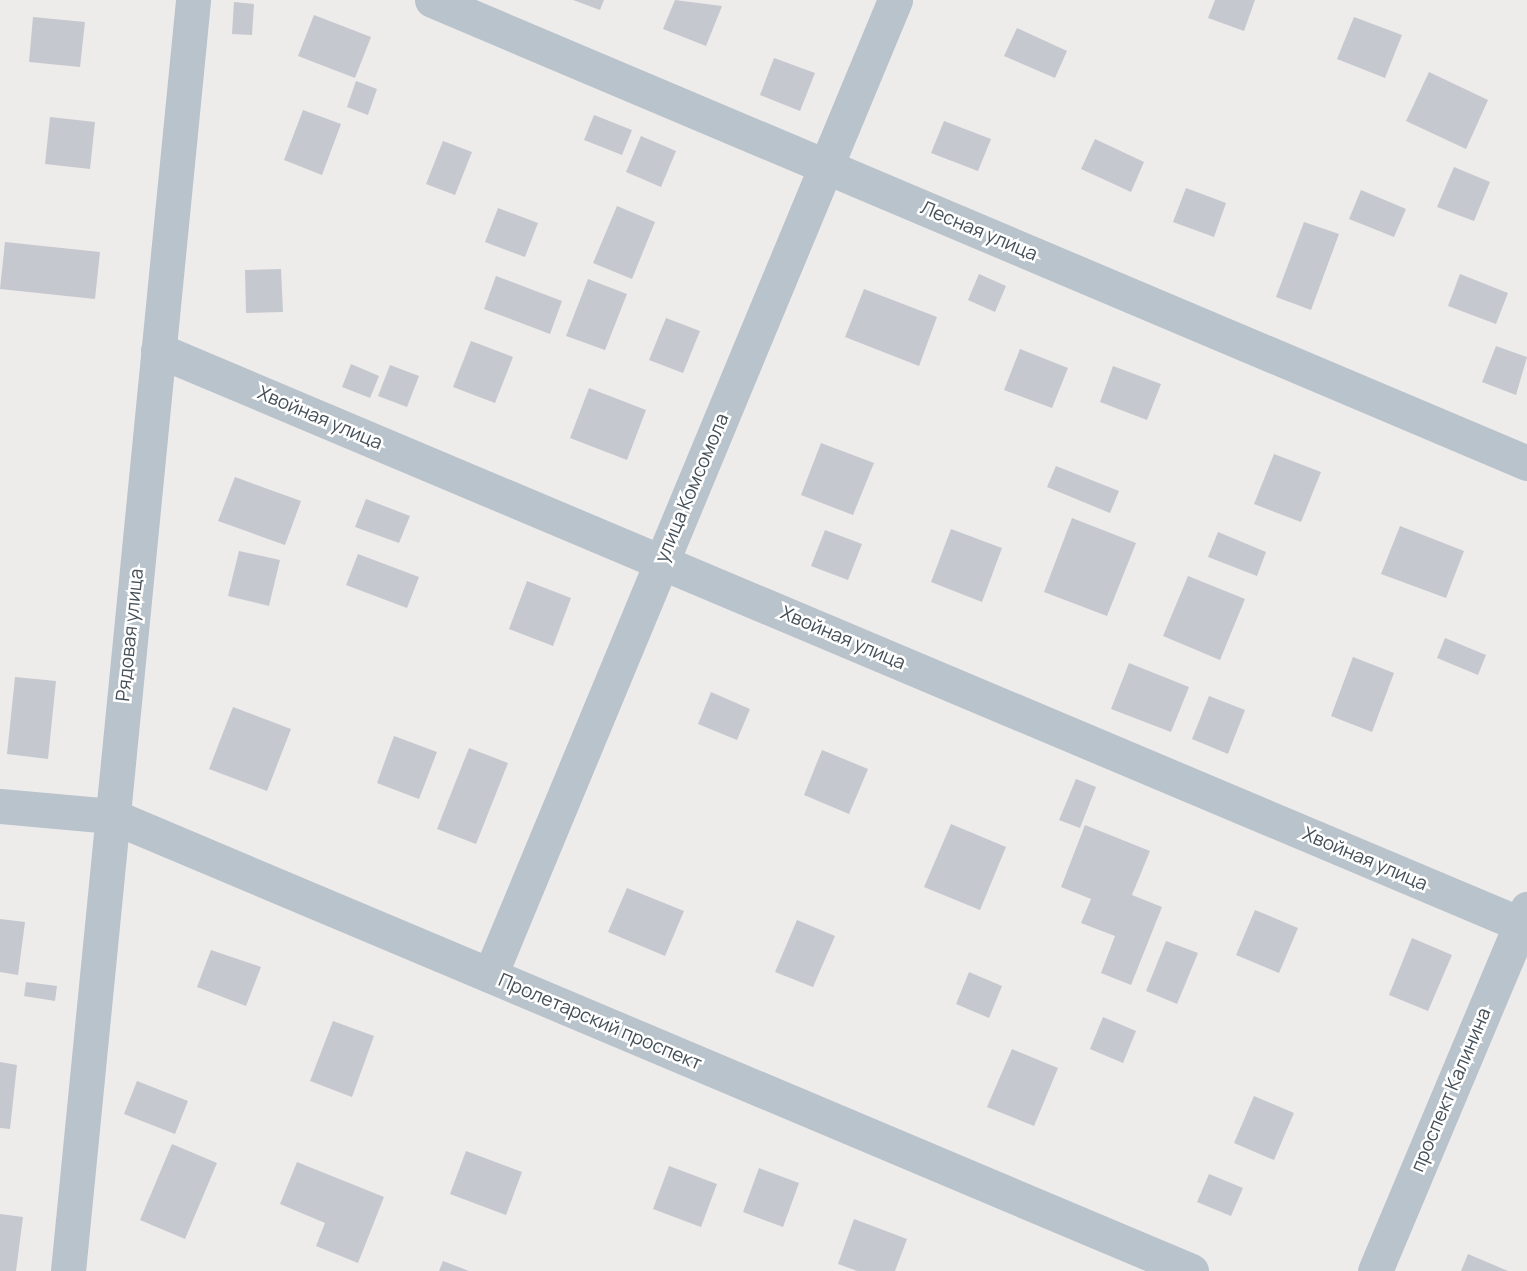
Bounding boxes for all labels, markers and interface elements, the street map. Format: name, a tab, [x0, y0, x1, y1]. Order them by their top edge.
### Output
street label: Лесная улица	[917, 196, 1041, 266]
street label: Хвойная улица	[254, 381, 386, 455]
street label: улица Комсомола	[650, 410, 734, 566]
street label: Рядовая улица	[112, 568, 148, 702]
street label: Хвойная улица	[777, 601, 909, 675]
street label: Хвойная улица	[1299, 822, 1431, 896]
street label: Пролетарский проспект	[495, 969, 705, 1075]
street label: проспект Калинина	[1406, 1005, 1496, 1175]

